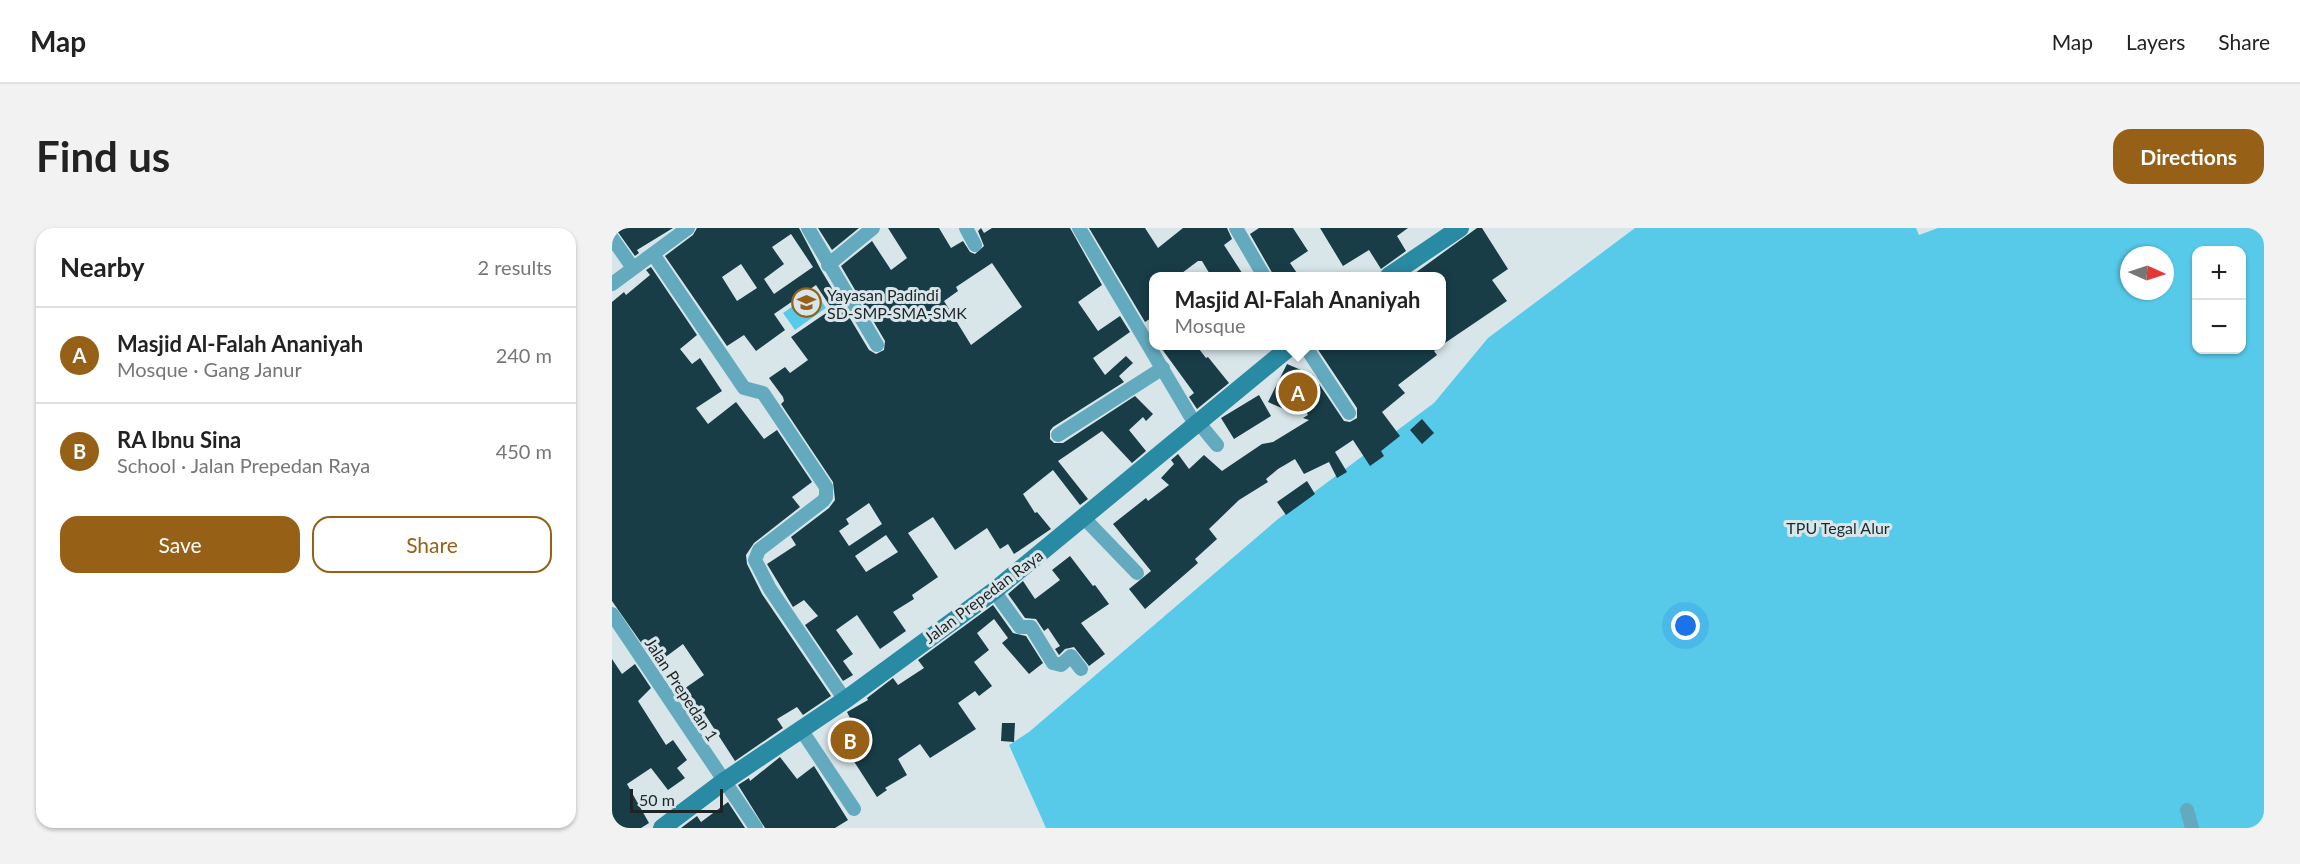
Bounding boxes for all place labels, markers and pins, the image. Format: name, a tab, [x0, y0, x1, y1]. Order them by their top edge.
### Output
place label: Yayasan Padindi SD-SMP-SMA-SMK	[827, 285, 967, 322]
school or university icon: Yayasan Padindi SD-SMP-SMA-SMK	[790, 287, 822, 319]
pin: A	[1278, 370, 1318, 414]
pin: B	[830, 718, 870, 762]

